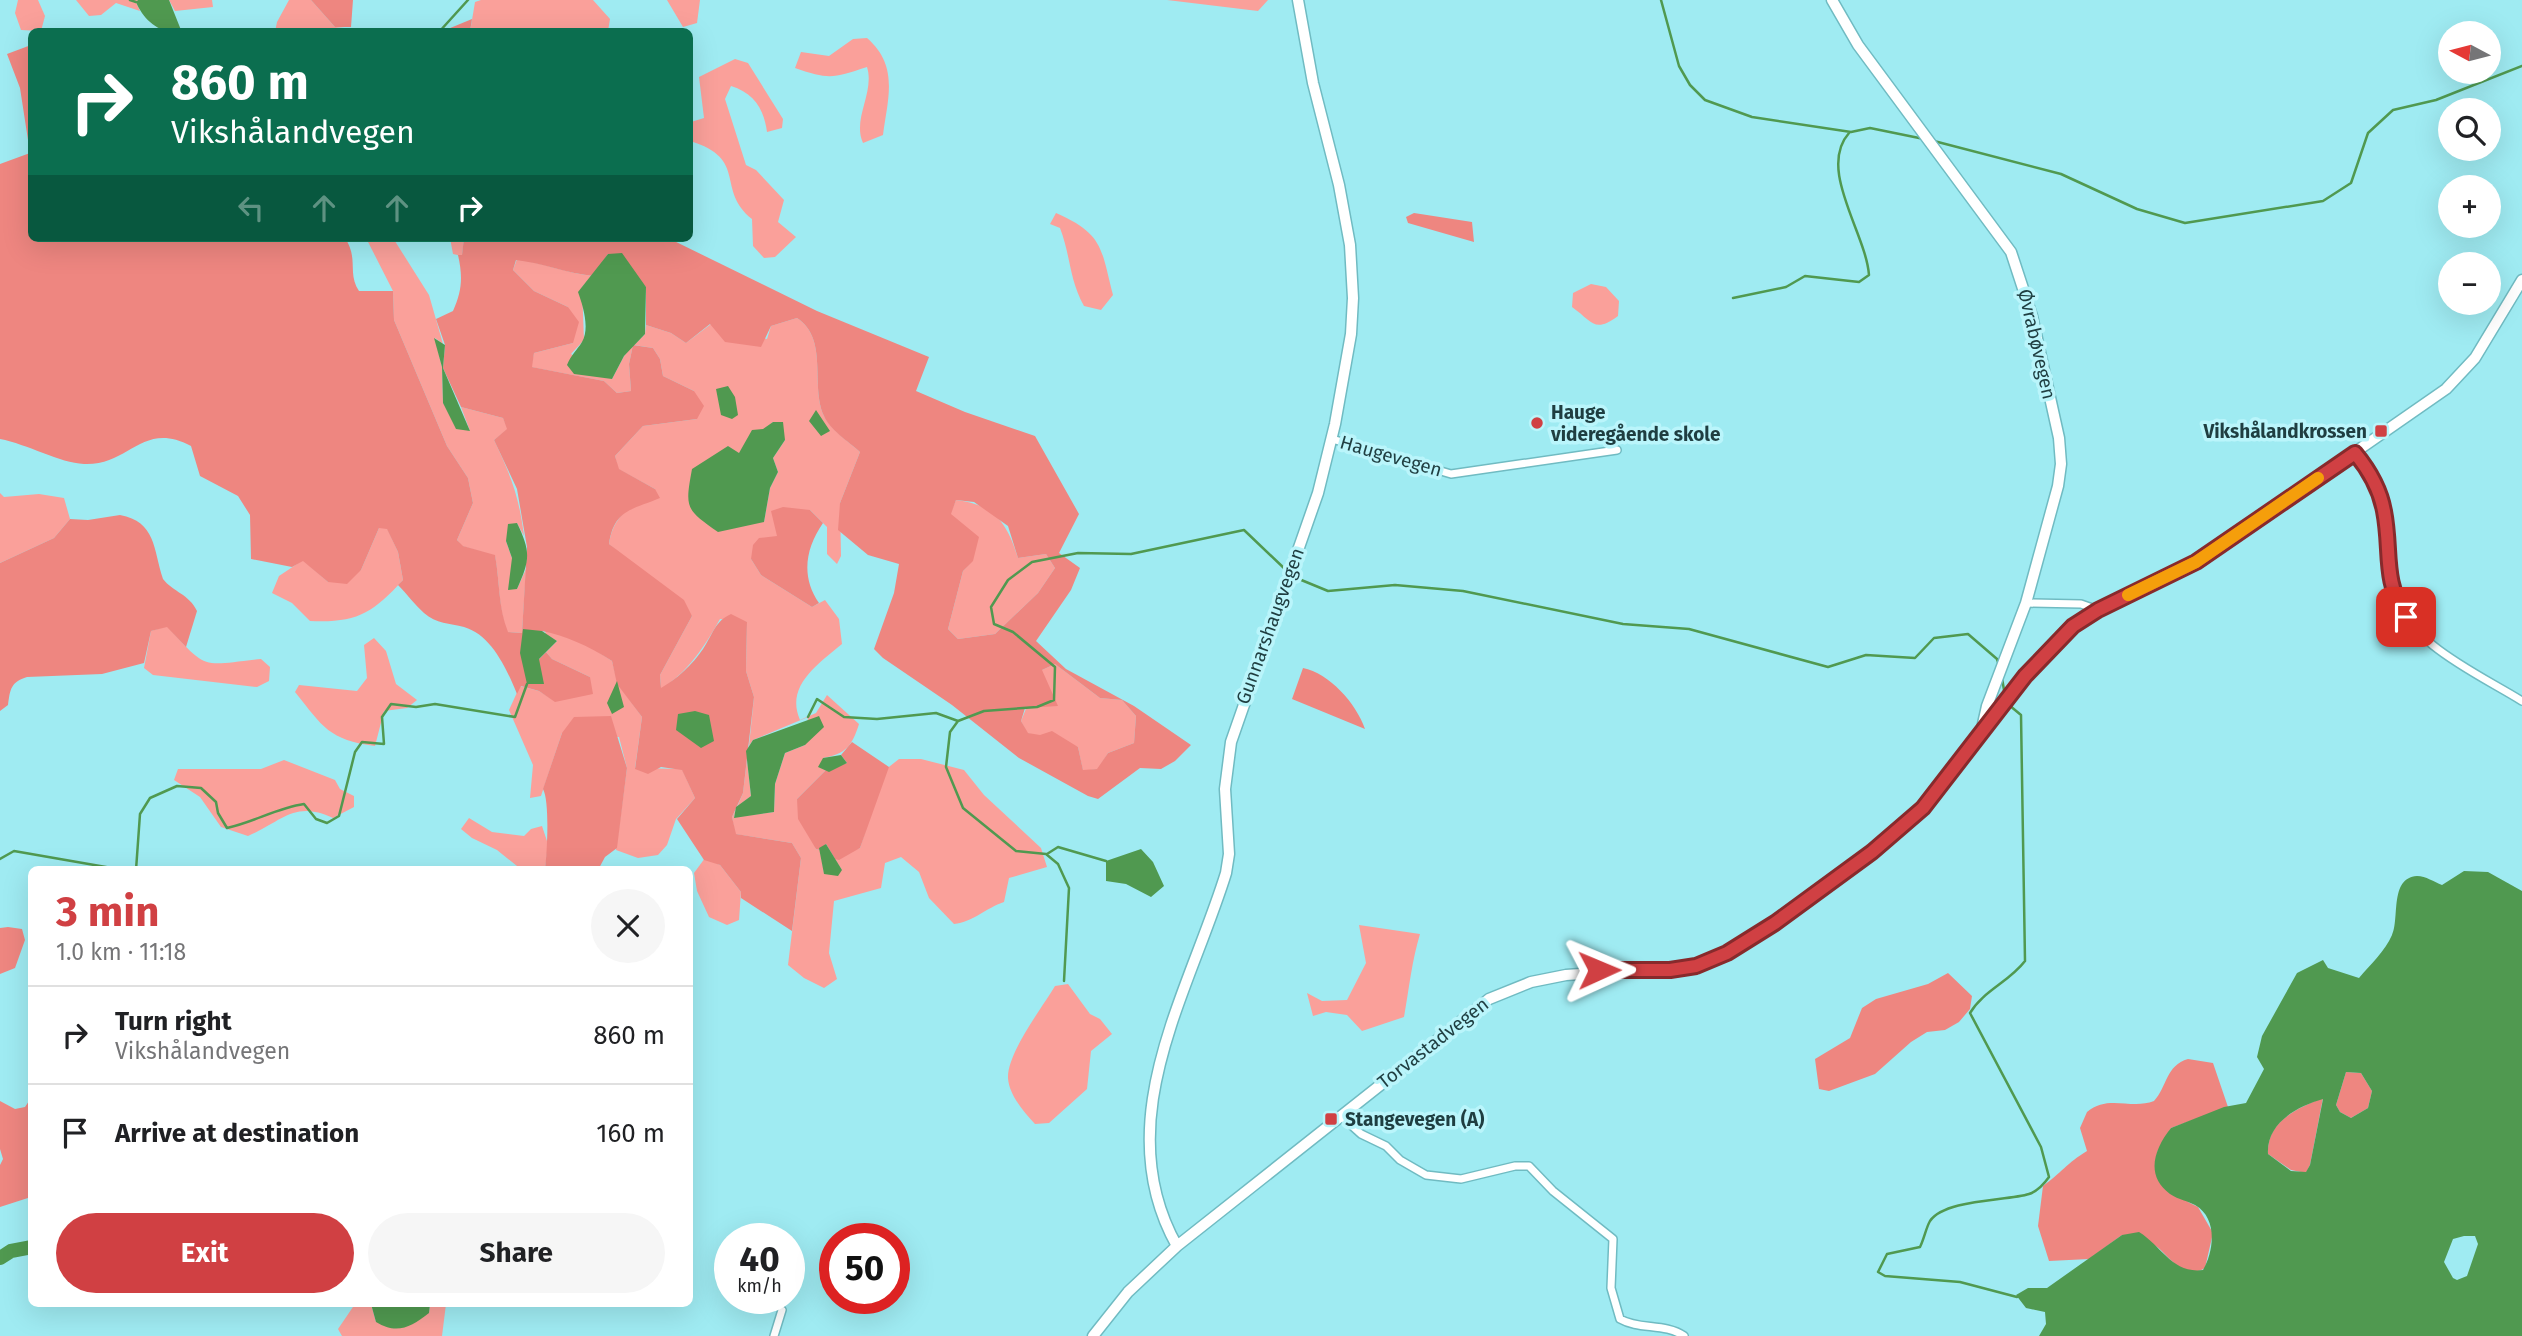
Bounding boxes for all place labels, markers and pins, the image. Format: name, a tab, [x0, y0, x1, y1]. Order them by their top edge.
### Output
place label: Hauge videregående skole	[1550, 401, 1720, 446]
marker: Hauge videregående skole	[1529, 415, 1545, 431]
place label: Vikshålandkrossen	[2202, 420, 2367, 443]
marker: Vikshålandkrossen	[2373, 423, 2389, 439]
pin	[2376, 587, 2436, 647]
place label: Stangevegen (A)	[1345, 1108, 1484, 1131]
marker: Stangevegen (A)	[1323, 1111, 1339, 1127]

